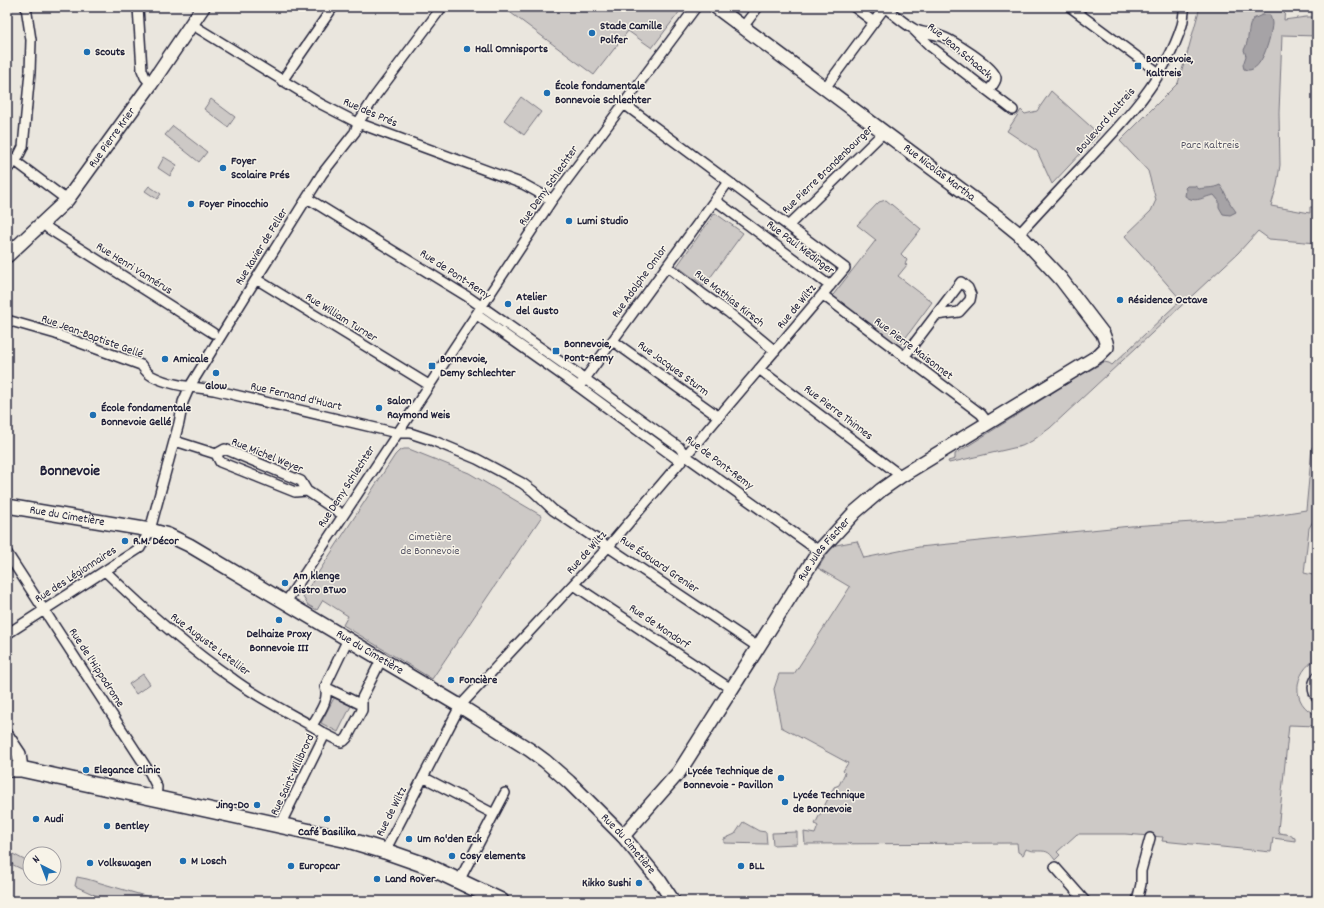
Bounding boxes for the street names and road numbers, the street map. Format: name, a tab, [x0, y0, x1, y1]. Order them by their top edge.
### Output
street label: Rue Jean Schaack	[923, 19, 995, 83]
street label: Boulevard Kaltreis	[1072, 84, 1140, 158]
street label: Rue des Prés	[340, 94, 400, 132]
street label: Rue Pierre Krier	[84, 104, 140, 171]
street label: Rue Pierre Brandenbourger	[778, 121, 878, 218]
street label: Rue Nicolas Martha	[899, 140, 979, 206]
street label: Rue Demy Schlechter	[515, 142, 583, 230]
street label: Rue Xavier de Feller	[231, 205, 293, 289]
street label: Rue Paul Medinger	[762, 217, 838, 280]
street label: Rue Henri Vannérus	[92, 239, 176, 299]
street label: Rue Adolphe Omlor	[608, 242, 673, 322]
street label: Rue de Pont-Remy	[416, 246, 495, 305]
street label: Rue Mathias Kirsch	[690, 266, 768, 332]
street label: Rue de Wiltz	[773, 281, 821, 333]
street label: Rue William Turner	[302, 289, 381, 347]
street label: Rue Jean-Baptiste Gellé	[39, 311, 145, 363]
street label: Rue Pierre Maisonnet	[870, 314, 956, 385]
street label: Rue Jacques Sturm	[634, 337, 712, 401]
street label: Rue Fernand d'Huart	[249, 378, 344, 416]
street label: Rue Pierre Thinnes	[800, 381, 876, 445]
street label: Rue de Pont-Remy	[681, 432, 758, 495]
street label: Rue Michel Weyer	[228, 434, 306, 478]
street label: Rue Demy Schlechter	[314, 442, 380, 531]
street label: Rue du Cimetière	[28, 501, 106, 531]
street label: Rue Jules Fischer	[793, 513, 855, 585]
street label: Rue de Wiltz	[563, 527, 612, 579]
street label: Rue Édouard Grenier	[616, 532, 702, 598]
street label: Rue des Légionnaires	[32, 542, 120, 608]
street label: Rue de Mondorf	[625, 600, 694, 654]
street label: Rue Auguste Letellier	[166, 609, 254, 681]
street label: Rue de l'Hippodrome	[64, 625, 128, 711]
street label: Rue du Cimetière	[333, 626, 407, 679]
street label: Rue Saint-Willibrord	[267, 731, 319, 819]
street label: Rue de Wiltz	[372, 784, 412, 840]
street label: Rue du Cimetière	[597, 810, 659, 878]

